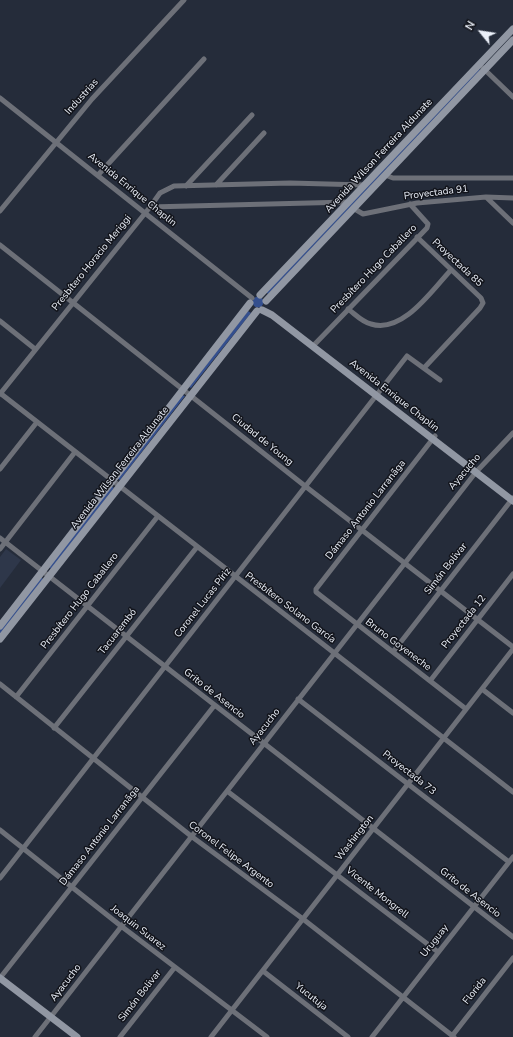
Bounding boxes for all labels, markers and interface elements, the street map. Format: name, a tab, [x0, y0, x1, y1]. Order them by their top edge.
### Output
north arrow	[461, 12, 501, 52]
text: N	[462, 18, 479, 33]
street label: Industrias	[63, 77, 101, 117]
street label: Avenida Wilson Ferreira Aldunate	[323, 96, 435, 216]
street label: Avenida Enrique Chaplin	[85, 151, 179, 229]
street label: Proyectada 91	[403, 183, 469, 203]
street label: Presbítero Horacio Meriggi	[50, 213, 134, 313]
street label: Presbítero Hugo Caballero	[328, 222, 420, 316]
street label: Proyectada 85	[429, 237, 485, 289]
street label: Avenida Enrique Chaplin	[347, 357, 441, 435]
street label: Avenida Wilson Ferreira Aldunate	[68, 404, 172, 532]
street label: Ciudad de Young	[229, 411, 295, 469]
street label: Ayacucho	[446, 451, 484, 493]
street label: Dámaso Antonio Larranãga	[323, 458, 409, 562]
street label: Simón Bolivar	[422, 541, 470, 597]
street label: Presbítero Hugo Caballero	[39, 550, 121, 652]
street label: Coronel Lucas Píriz	[172, 566, 234, 640]
street label: Presbítero Solano García	[242, 570, 338, 646]
street label: Proyectada 12	[439, 593, 489, 651]
street label: Tacuarembó	[96, 607, 140, 657]
street label: Bruno Goyeneche	[363, 616, 433, 674]
street label: Grito de Asencio	[181, 666, 247, 722]
street label: Ayacucho	[247, 706, 283, 748]
street label: Proyectada 73	[380, 748, 438, 798]
street label: Dámaso Antonio Larranãga	[57, 784, 143, 888]
street label: Washington	[333, 813, 377, 863]
street label: Coronel Felipe Argento	[186, 819, 276, 891]
street label: Vicente Mongrell	[343, 865, 411, 921]
street label: Grito de Asencio	[437, 865, 503, 921]
street label: Joaquin Suarez	[108, 903, 168, 953]
street label: Uruguay	[418, 922, 452, 960]
street label: Ayacucho	[48, 962, 84, 1004]
street label: Simón Bolivar	[116, 968, 164, 1024]
street label: Florida	[461, 975, 489, 1007]
street label: Yucutuja	[292, 981, 330, 1013]

